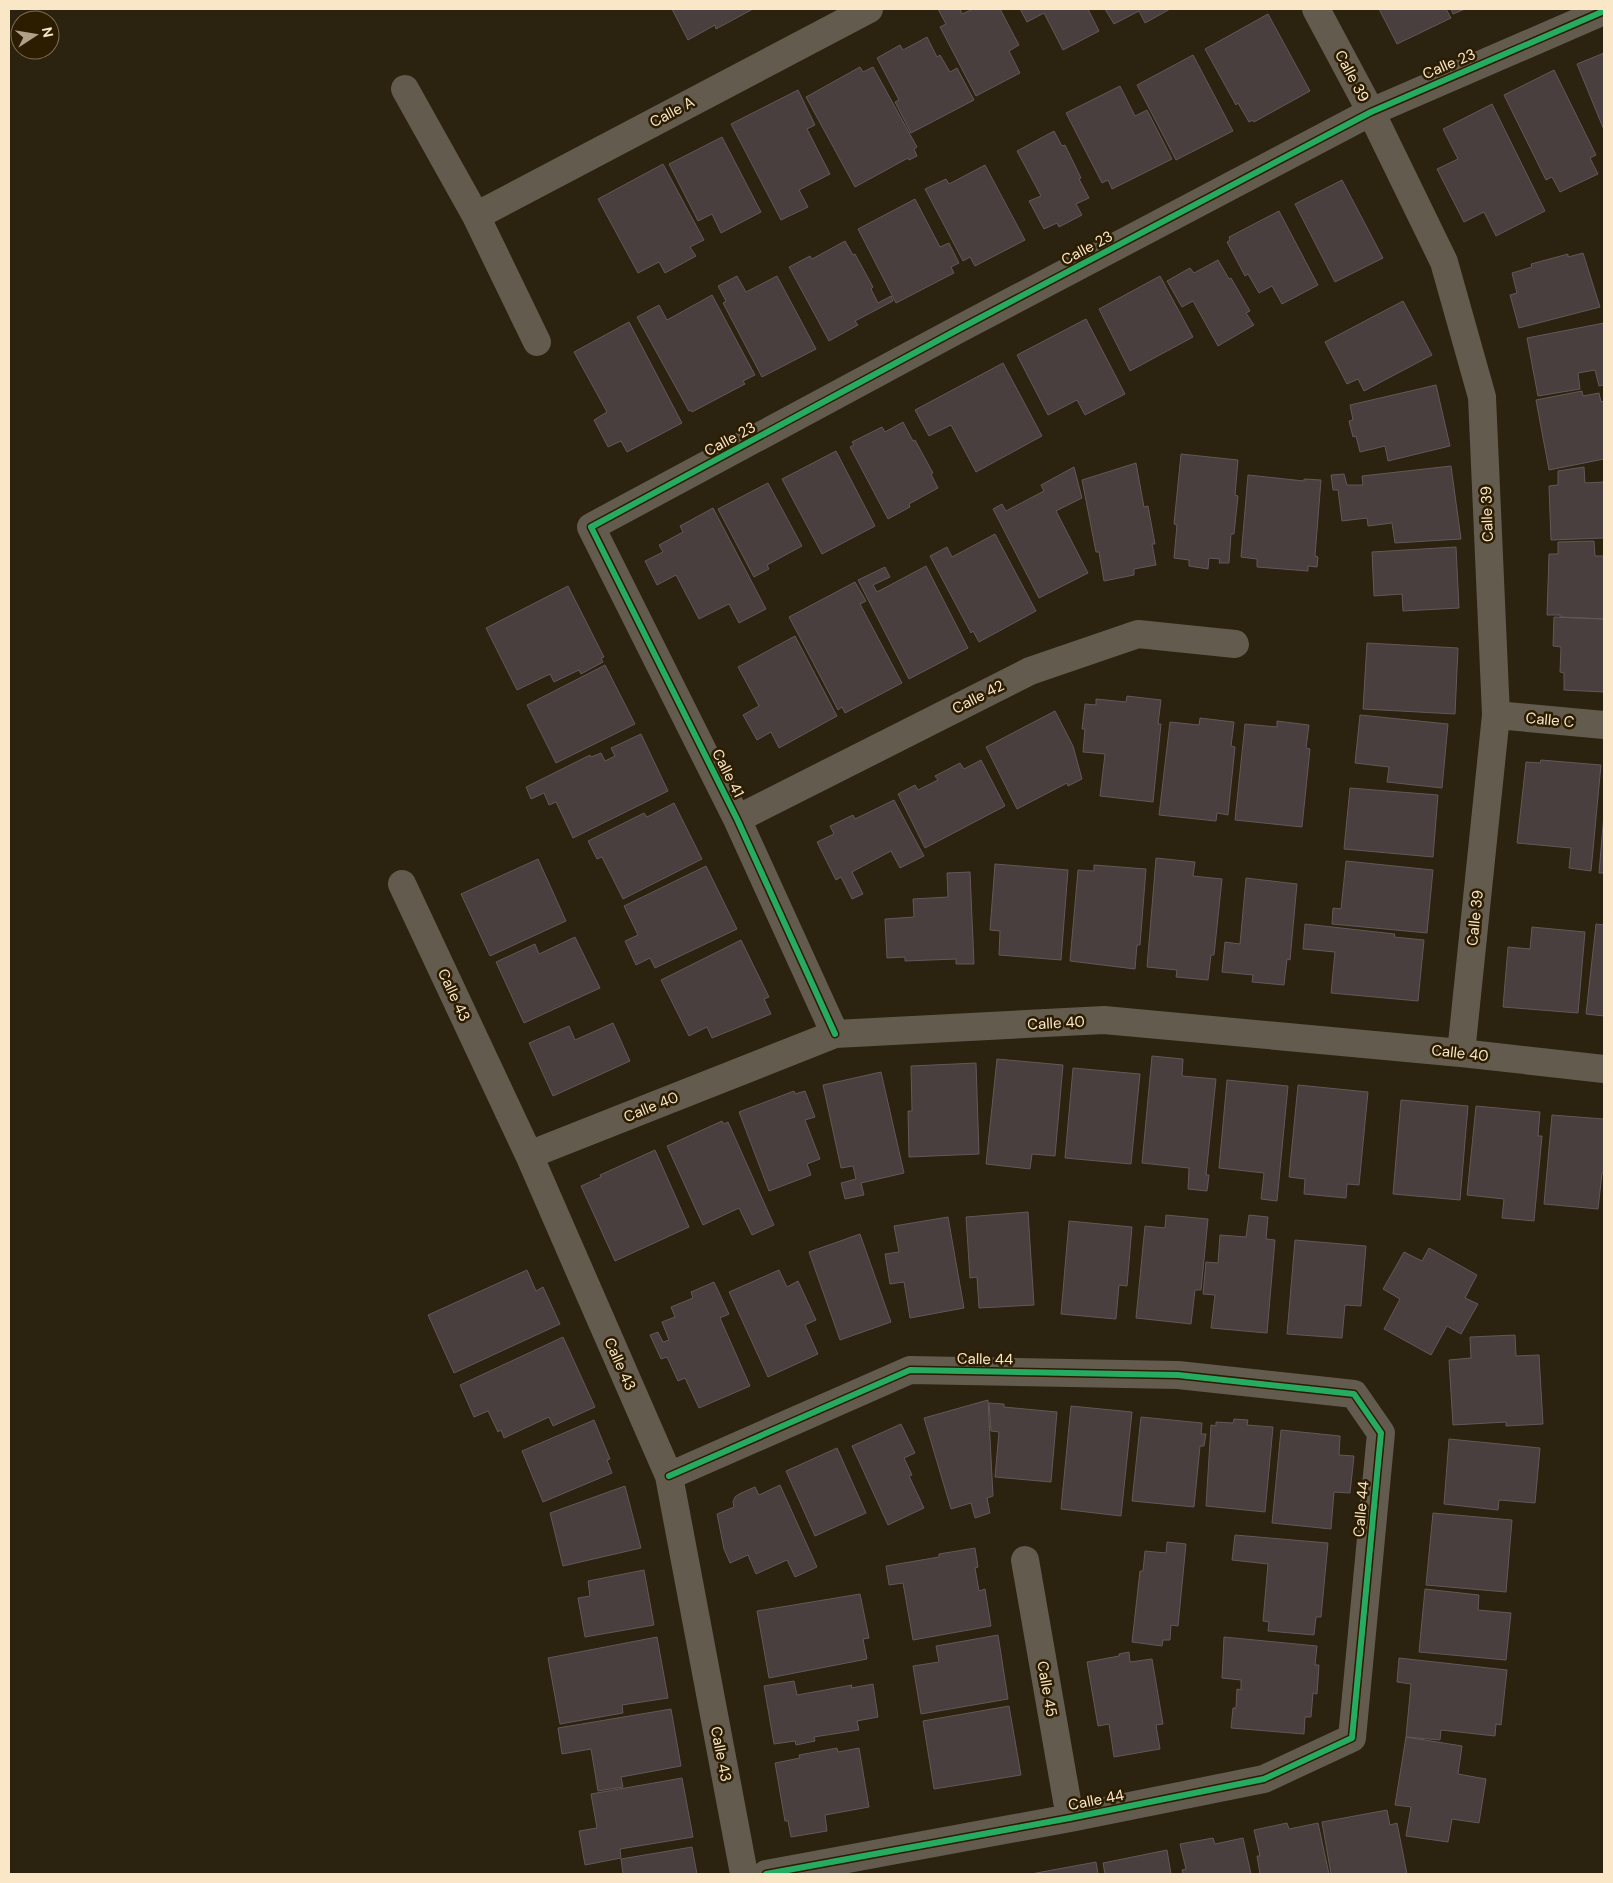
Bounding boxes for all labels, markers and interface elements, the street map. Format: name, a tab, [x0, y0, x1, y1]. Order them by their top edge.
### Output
north arrow	[10, 10, 60, 60]
text: N	[38, 25, 58, 39]
street label: Calle 23	[1419, 44, 1479, 84]
street label: Calle 39	[1330, 47, 1374, 105]
street label: Calle A	[646, 92, 698, 132]
street label: Calle 23	[1058, 226, 1116, 270]
street label: Calle 23	[701, 417, 759, 461]
street label: Calle 39	[1476, 486, 1498, 542]
street label: Calle 42	[949, 675, 1007, 719]
street label: Calle C	[1525, 708, 1575, 732]
street label: Calle 41	[707, 745, 749, 801]
street label: Calle 39	[1462, 889, 1488, 947]
street label: Calle 43	[433, 965, 475, 1025]
street label: Calle 40	[1027, 1012, 1085, 1034]
street label: Calle 40	[1430, 1040, 1490, 1066]
street label: Calle 40	[621, 1087, 681, 1127]
street label: Calle 43	[599, 1334, 641, 1394]
street label: Calle 44	[957, 1349, 1013, 1369]
street label: Calle 44	[1349, 1480, 1373, 1538]
street label: Calle 45	[1032, 1660, 1062, 1718]
street label: Calle 43	[706, 1725, 736, 1783]
street label: Calle 44	[1066, 1785, 1126, 1815]

